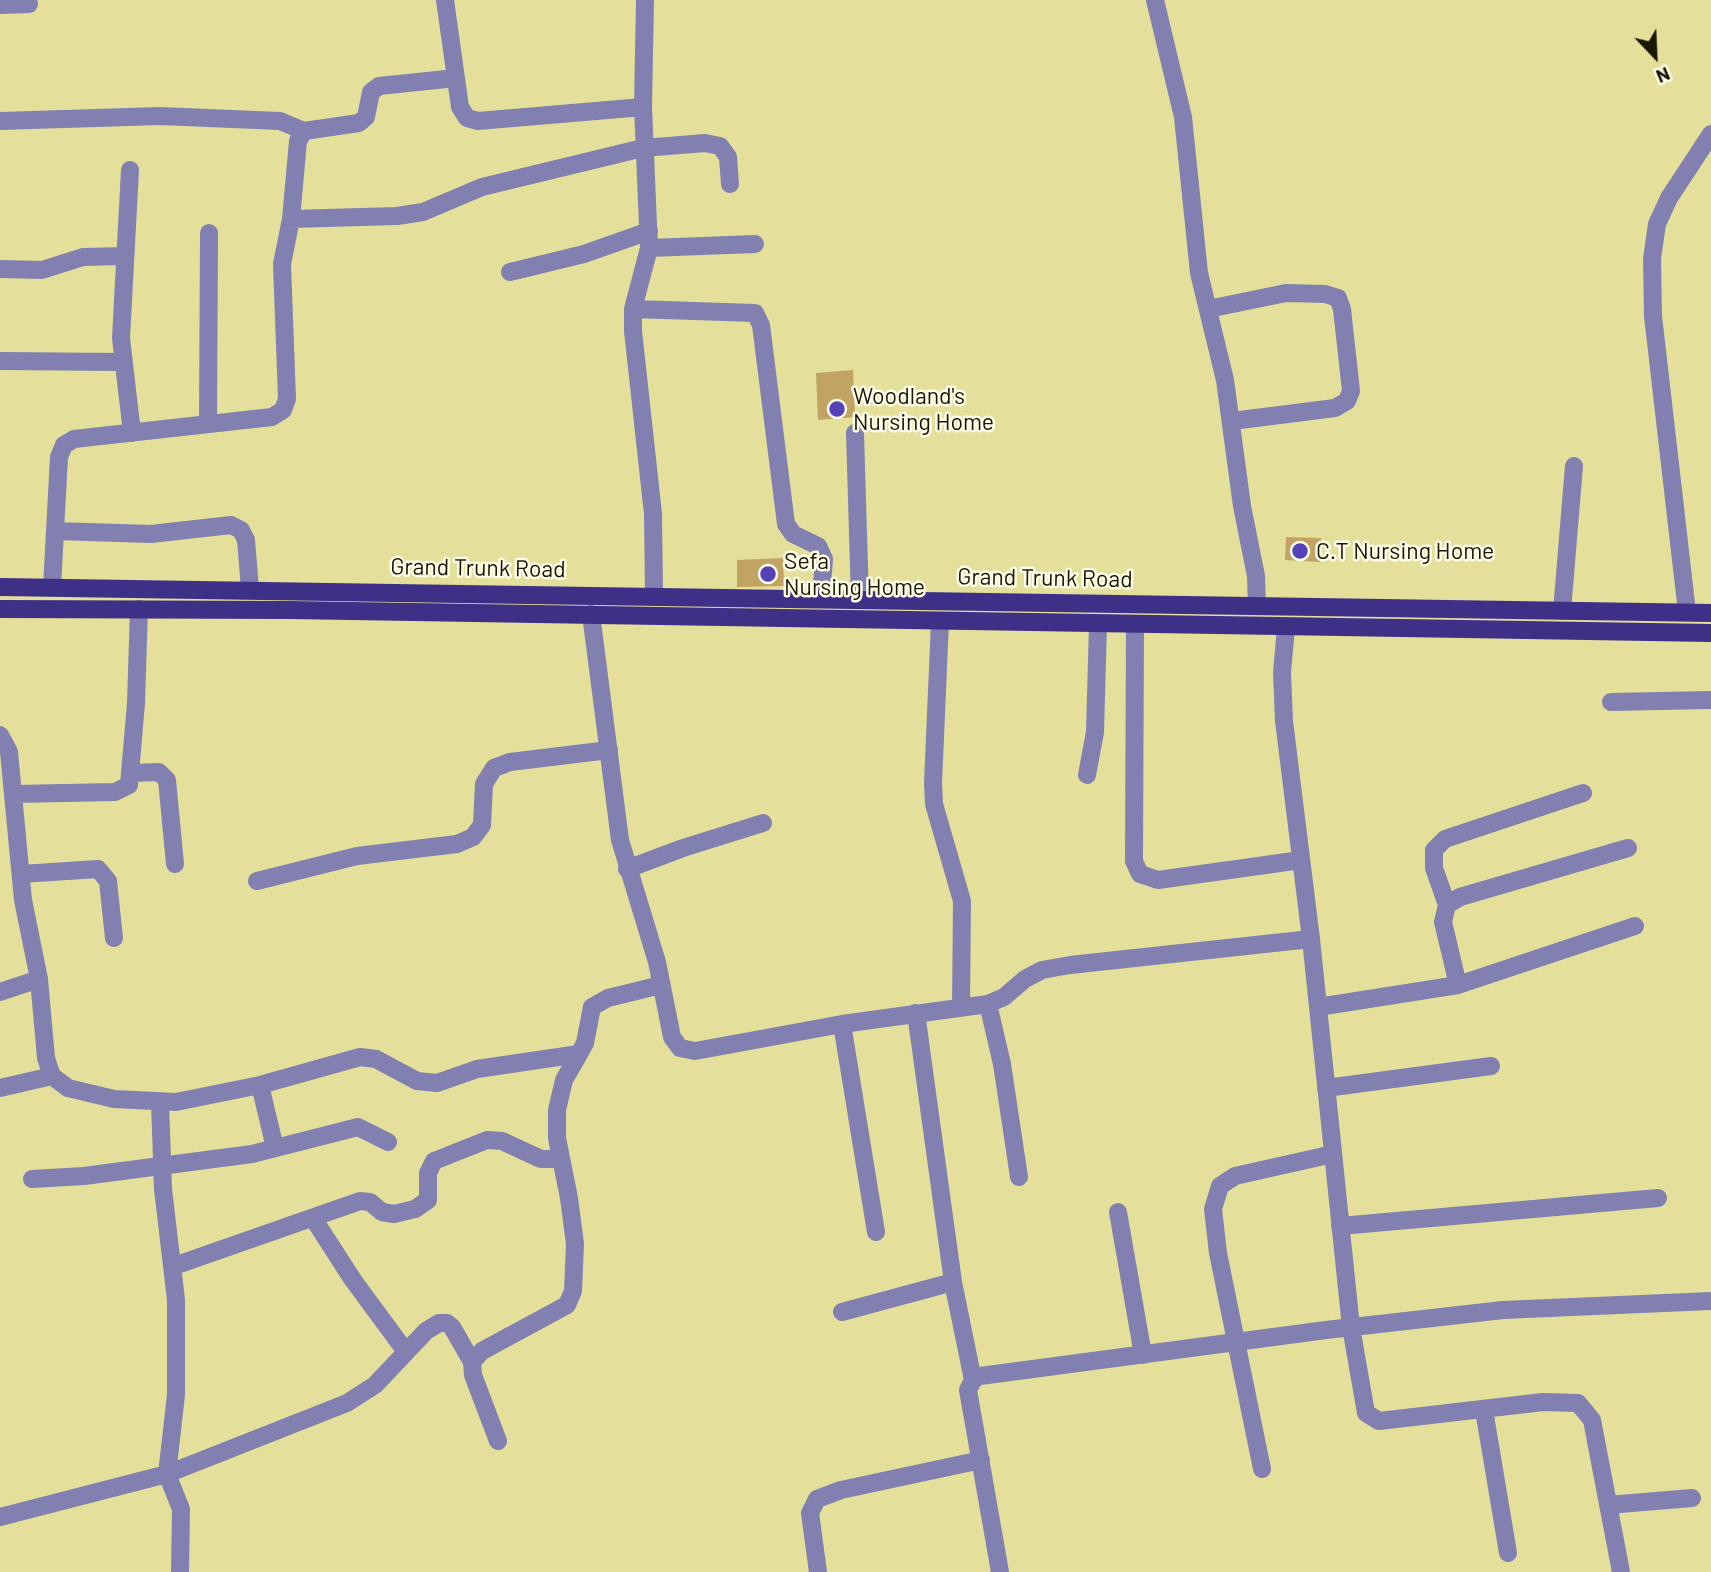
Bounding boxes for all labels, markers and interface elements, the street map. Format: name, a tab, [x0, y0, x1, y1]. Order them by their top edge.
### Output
north arrow	[1620, 21, 1690, 91]
text: N	[1653, 63, 1674, 89]
place label: Woodland's Nursing Home	[853, 382, 994, 436]
marker: Woodland's Nursing Home	[827, 399, 847, 419]
place label: C.T Nursing Home	[1316, 537, 1494, 565]
marker: C.T Nursing Home	[1290, 541, 1310, 561]
place label: Sefa Nursing Home	[784, 547, 925, 601]
street label: Grand Trunk Road	[390, 553, 566, 583]
street label: Grand Trunk Road	[957, 563, 1133, 593]
marker: Sefa Nursing Home	[758, 564, 778, 584]

